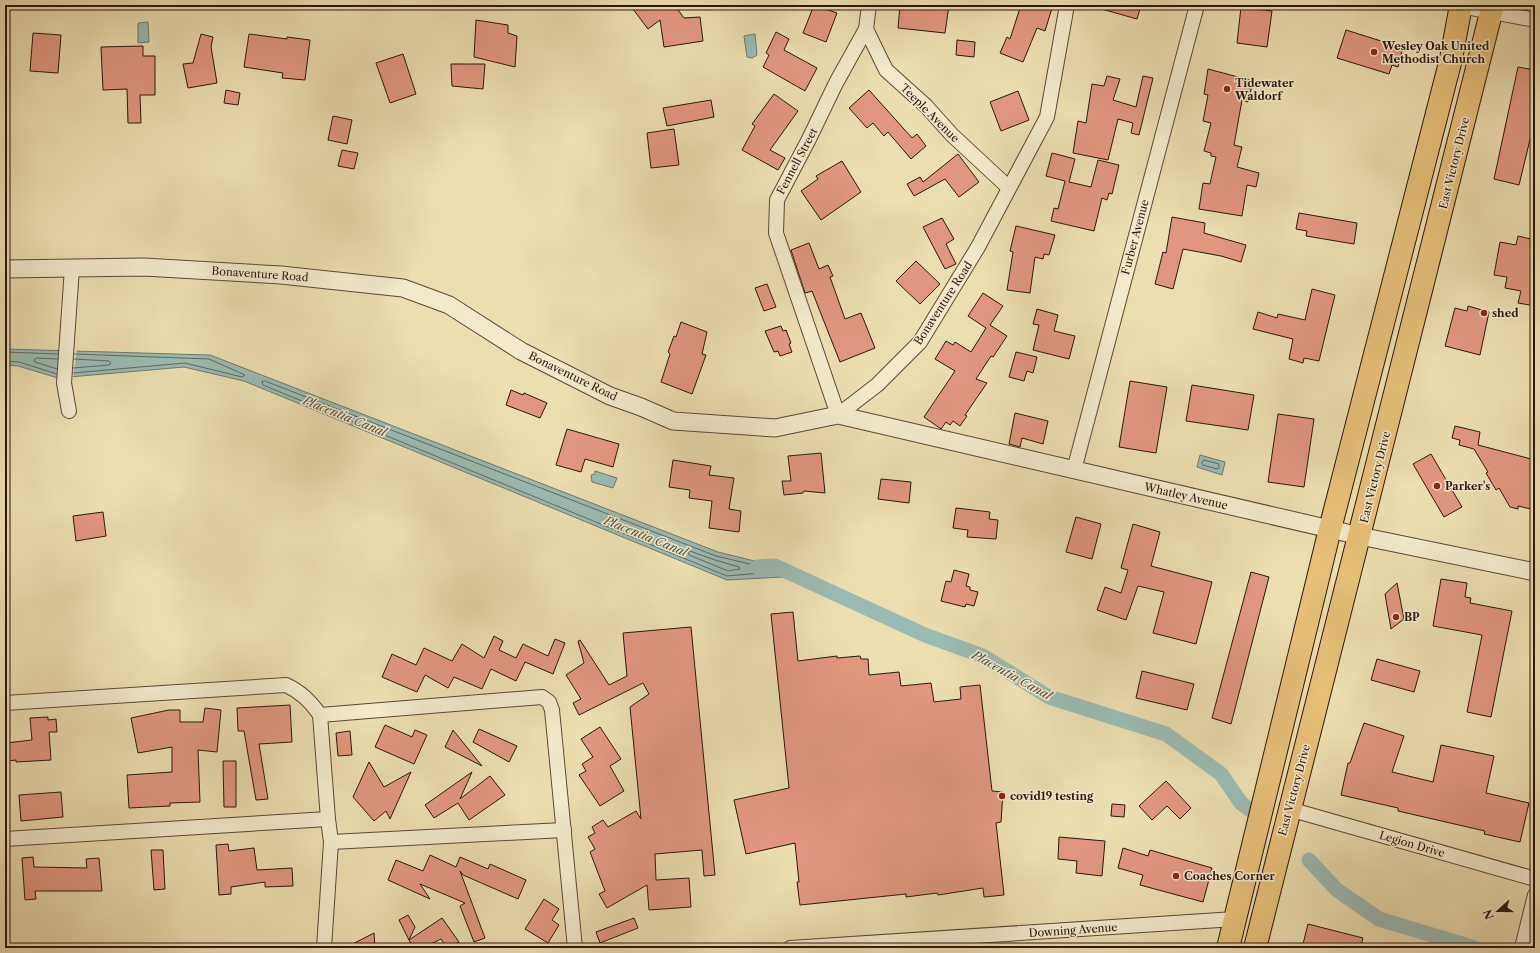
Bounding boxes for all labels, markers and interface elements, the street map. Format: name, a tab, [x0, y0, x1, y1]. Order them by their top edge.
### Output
place label: Wesley Oak United Methodist Church	[1381, 39, 1490, 66]
marker: Wesley Oak United Methodist Church	[1369, 47, 1379, 57]
place label: Tidewater Waldorf	[1234, 76, 1295, 103]
street label: Teeple Avenue	[898, 81, 962, 145]
marker: Tidewater Waldorf	[1222, 84, 1232, 94]
street label: East Victory Drive	[1436, 116, 1472, 210]
street label: Fennell Street	[774, 125, 820, 197]
street label: Furber Avenue	[1118, 198, 1152, 276]
street label: Bonaventure Road	[911, 258, 975, 347]
street label: Bonaventure Road	[211, 264, 309, 284]
place label: shed	[1492, 306, 1519, 320]
marker: shed	[1479, 308, 1489, 318]
street label: Bonaventure Road	[526, 348, 620, 404]
water label: Placentia Canal	[300, 392, 390, 440]
street label: East Victory Drive	[1357, 430, 1393, 524]
street label: Whatley Avenue	[1142, 479, 1229, 512]
place label: Parker's	[1445, 479, 1490, 493]
marker: Parker's	[1432, 481, 1442, 491]
water label: Placentia Canal	[601, 512, 691, 560]
place label: BP	[1404, 610, 1420, 624]
marker: BP	[1391, 612, 1401, 622]
water label: Placentia Canal	[969, 646, 1055, 704]
street label: East Victory Drive	[1275, 743, 1313, 837]
place label: covid19 testing	[1010, 789, 1094, 803]
marker: covid19 testing	[997, 791, 1007, 801]
street label: Legion Drive	[1378, 828, 1446, 860]
place label: Coaches Corner	[1184, 869, 1276, 883]
marker: Coaches Corner	[1171, 871, 1181, 881]
north arrow	[1478, 891, 1518, 931]
text: N	[1480, 907, 1497, 922]
street label: Downing Avenue	[1028, 920, 1118, 940]

